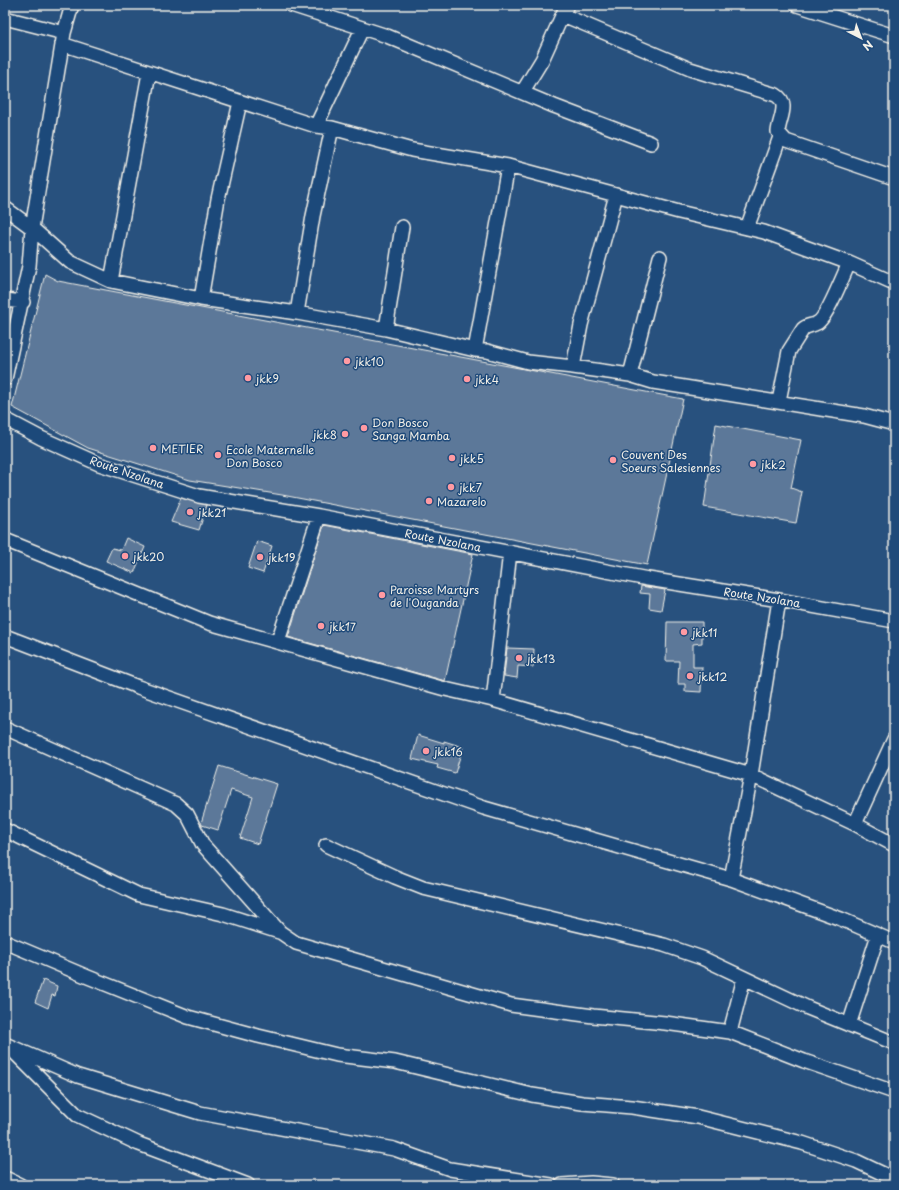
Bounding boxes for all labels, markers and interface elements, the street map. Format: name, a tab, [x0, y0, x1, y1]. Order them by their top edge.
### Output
north arrow	[841, 18, 881, 58]
text: N	[859, 37, 877, 55]
place label: jkk10	[354, 353, 384, 370]
marker: jkk10	[342, 356, 352, 366]
place label: jkk9	[255, 370, 279, 387]
place label: jkk4	[474, 371, 499, 388]
marker: jkk9	[243, 373, 253, 383]
marker: jkk4	[462, 374, 472, 384]
place label: Don Bosco Sanga Mamba	[372, 414, 450, 444]
marker: Don Bosco Sanga Mamba	[359, 423, 369, 433]
place label: jkk8	[312, 426, 337, 443]
marker: jkk8	[340, 429, 350, 439]
place label: METIER	[161, 440, 203, 457]
place label: Ecole Maternelle Don Bosco	[226, 441, 314, 471]
marker: METIER	[148, 443, 158, 453]
place label: Couvent Des Soeurs Salesiennes	[621, 446, 721, 476]
marker: Ecole Maternelle Don Bosco	[213, 450, 223, 460]
place label: jkk5	[459, 450, 484, 467]
street label: Route Nzolana	[88, 451, 166, 493]
marker: jkk5	[447, 453, 457, 463]
marker: Couvent Des Soeurs Salesiennes	[608, 455, 618, 465]
place label: jkk2	[760, 456, 786, 473]
marker: jkk2	[748, 459, 758, 469]
place label: jkk7	[458, 479, 482, 496]
marker: jkk7	[446, 482, 456, 492]
place label: Mazarelo	[437, 493, 486, 510]
marker: Mazarelo	[424, 496, 434, 506]
place label: jkk21	[197, 504, 226, 521]
marker: jkk21	[185, 507, 195, 517]
street label: Route Nzolana	[403, 524, 483, 556]
place label: jkk20	[132, 548, 164, 565]
place label: jkk19	[267, 549, 295, 566]
marker: jkk20	[120, 551, 130, 561]
marker: jkk19	[255, 552, 265, 562]
place label: Paroisse Martyrs de l'Ouganda	[390, 581, 479, 611]
street label: Route Nzolana	[722, 583, 802, 611]
marker: Paroisse Martyrs de l'Ouganda	[377, 590, 387, 600]
place label: jkk17	[328, 618, 356, 635]
marker: jkk17	[316, 621, 326, 631]
place label: jkk11	[691, 624, 717, 641]
marker: jkk11	[679, 627, 689, 637]
place label: jkk13	[526, 650, 555, 667]
marker: jkk13	[514, 653, 524, 663]
place label: jkk12	[697, 668, 728, 685]
marker: jkk12	[685, 671, 695, 681]
place label: jkk16	[433, 743, 463, 760]
marker: jkk16	[421, 746, 431, 756]

